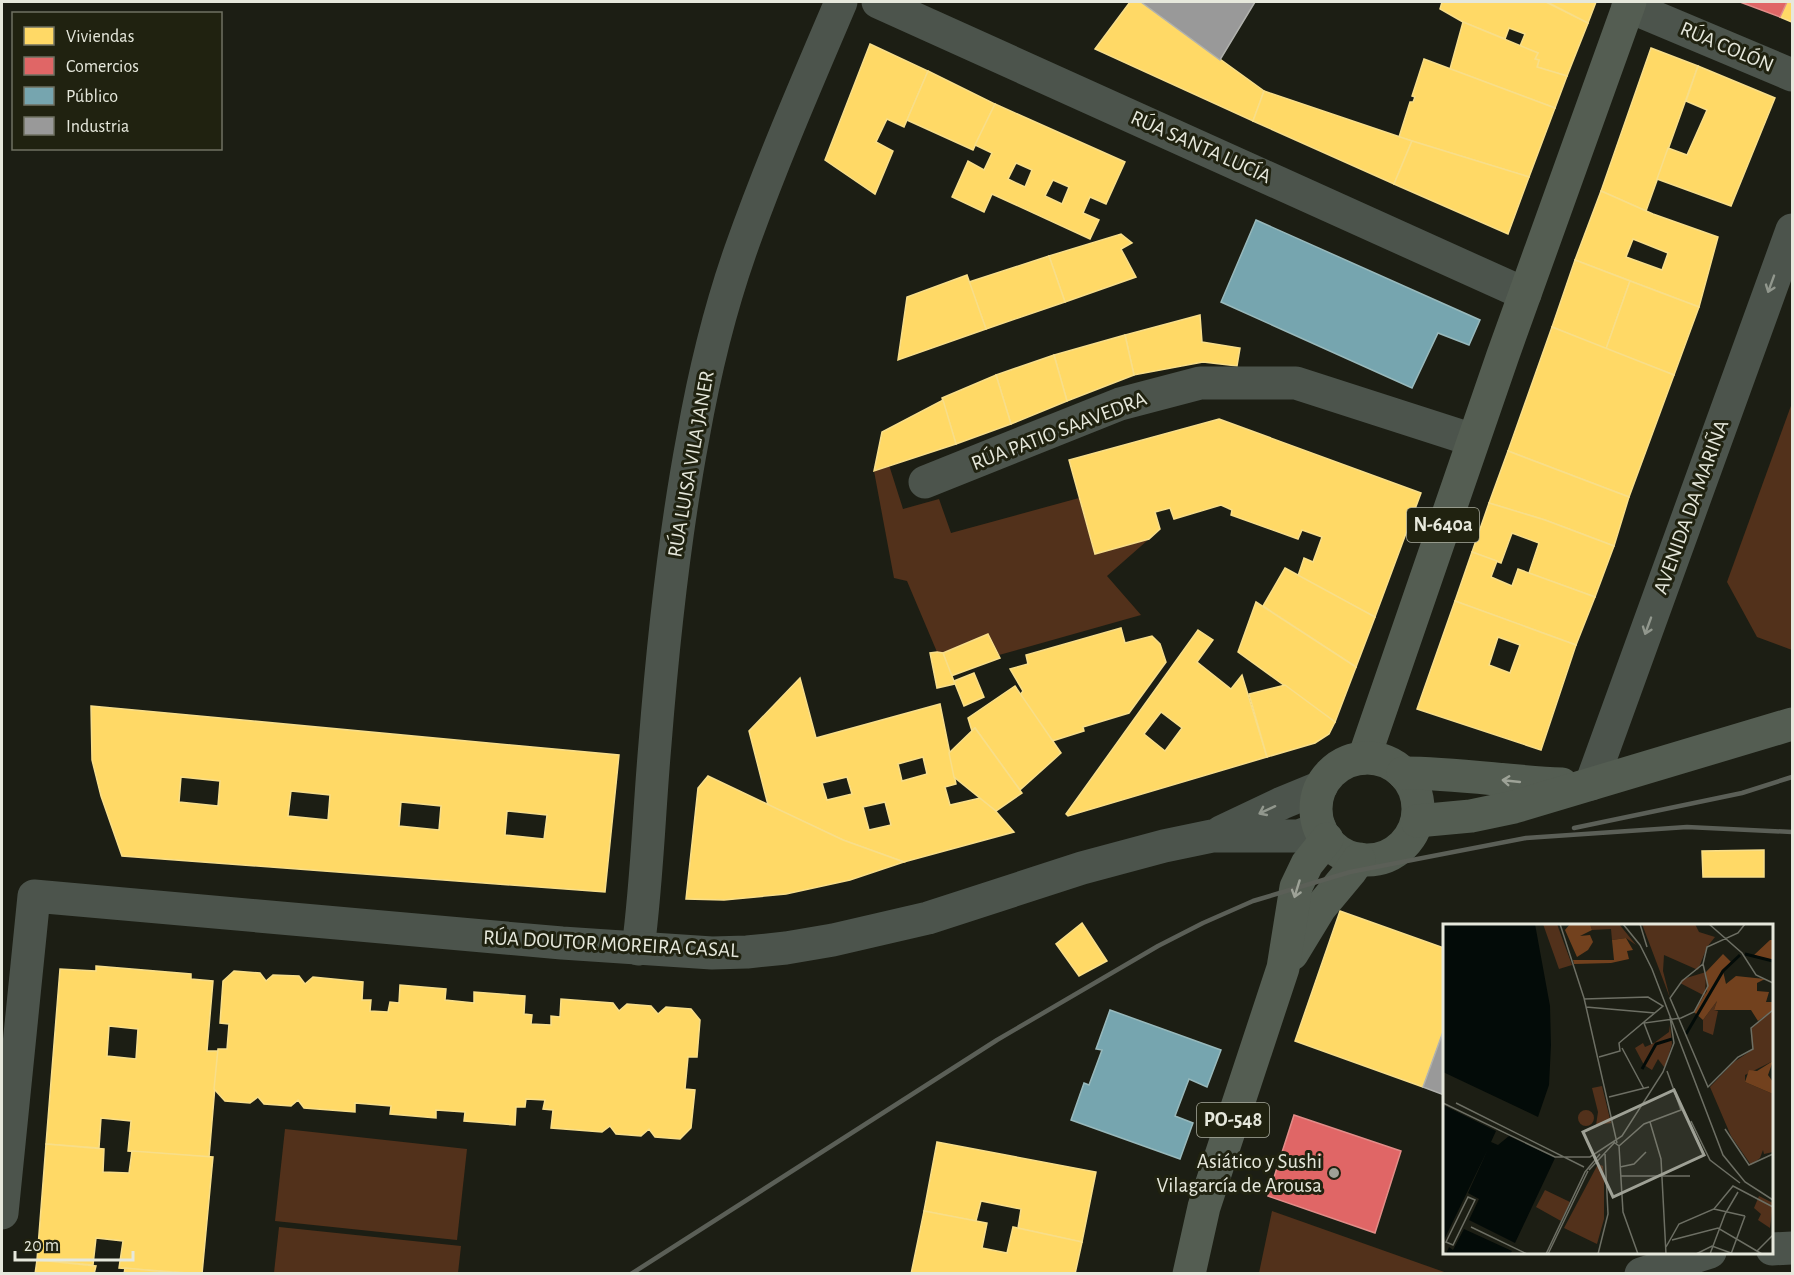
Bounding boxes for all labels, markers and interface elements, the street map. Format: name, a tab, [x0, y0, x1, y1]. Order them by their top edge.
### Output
legend	[12, 12, 222, 150]
street label: RÚA COLÓN	[1677, 16, 1778, 76]
text: Viviendas	[66, 28, 134, 46]
text: Comercios	[66, 58, 139, 76]
text: Público	[66, 88, 118, 106]
street label: RÚA SANTA LUCÍA	[1128, 105, 1275, 187]
text: Industria	[66, 118, 129, 136]
one-way arrow	[1765, 274, 1776, 293]
street label: RÚA LUISA VILA JANER	[662, 369, 718, 559]
street label: RÚA PATIO SAAVEDRA	[968, 386, 1150, 474]
street label: AVENIDA DA MARIÑA	[1648, 416, 1732, 597]
road number: N-640a	[1407, 508, 1479, 542]
one-way arrow	[1642, 616, 1653, 635]
one-way arrow	[1502, 775, 1522, 786]
one-way arrow	[1258, 805, 1276, 817]
one-way arrow	[1291, 879, 1302, 898]
inset map	[1443, 924, 1773, 1254]
street label: RÚA DOUTOR MOREIRA CASAL	[483, 925, 740, 961]
road number: PO-548	[1197, 1103, 1269, 1137]
place label: Asiático y Sushi Vilagarcía de Arousa	[1156, 1151, 1322, 1196]
marker: Asiático y Sushi Vilagarcía de Arousa	[1327, 1166, 1341, 1180]
scale bar	[15, 1224, 134, 1262]
text: 20 m	[24, 1237, 59, 1255]

